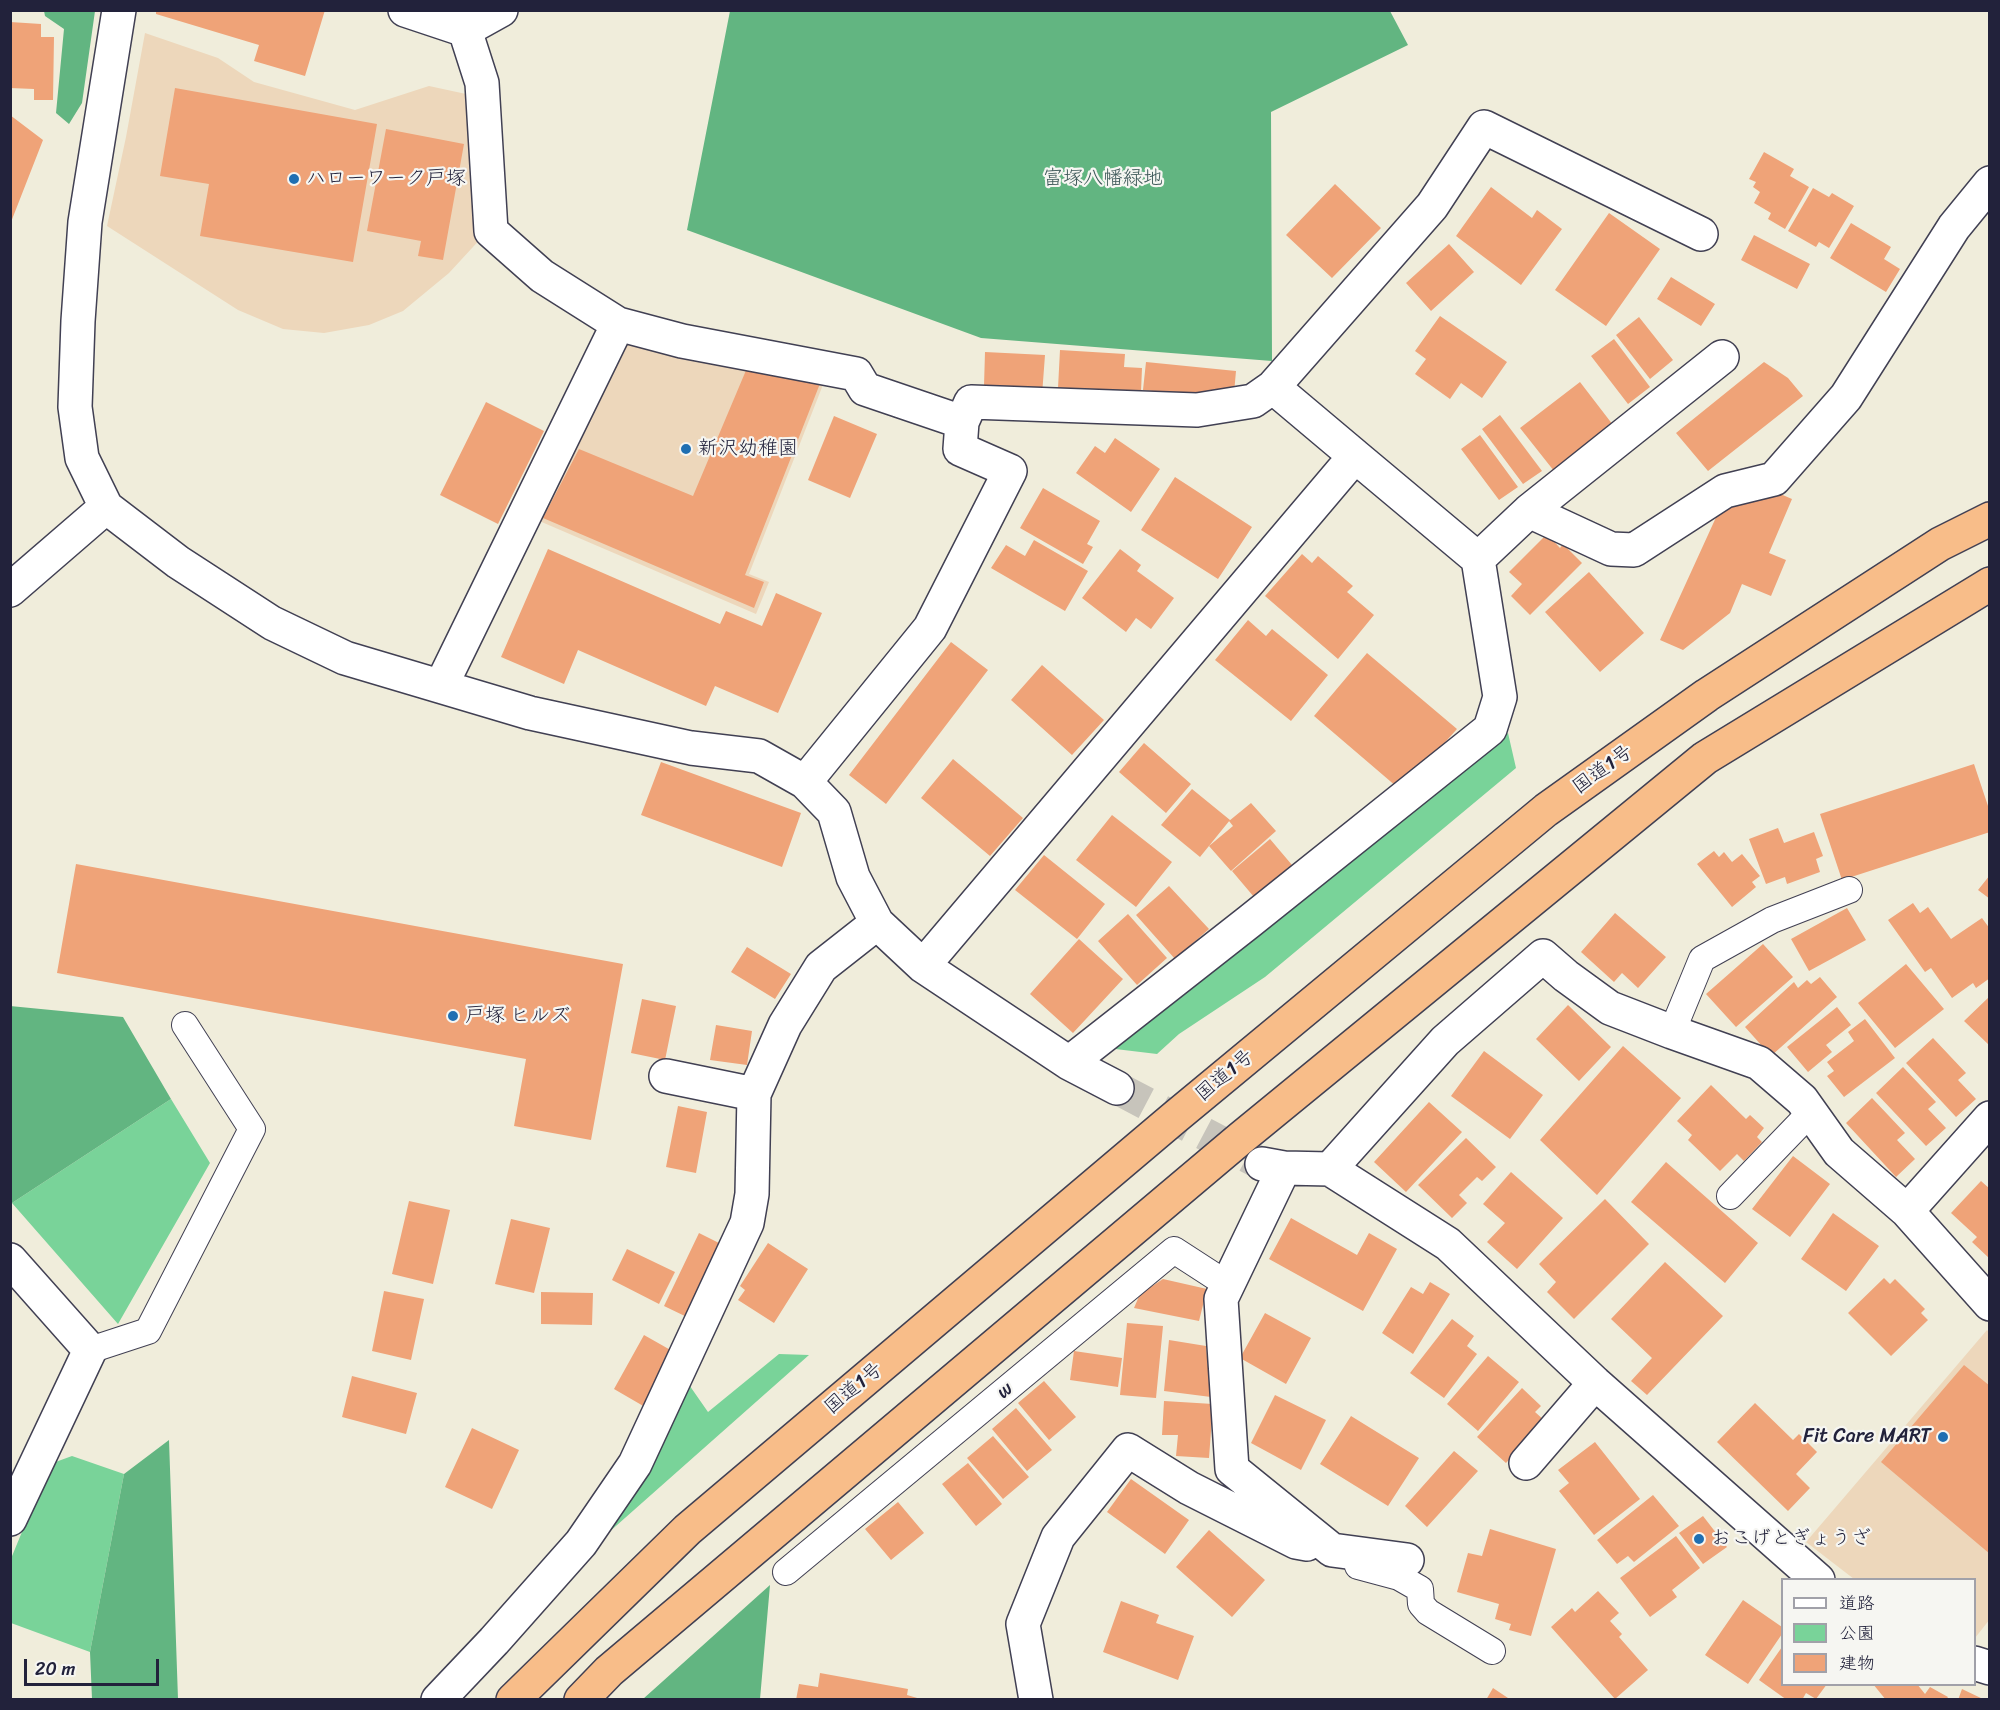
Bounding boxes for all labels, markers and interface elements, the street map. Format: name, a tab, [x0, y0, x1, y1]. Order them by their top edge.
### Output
place label: ハローワーク戸塚	[306, 167, 466, 191]
park label: 富塚八幡緑地	[1043, 167, 1163, 191]
marker: ハローワーク戸塚	[287, 172, 301, 186]
place label: 新沢幼稚園	[698, 437, 798, 461]
marker: 新沢幼稚園	[679, 442, 693, 456]
street label: 国道1号	[1568, 740, 1638, 800]
place label: 戸塚 ヒルズ	[465, 1004, 570, 1028]
marker: 戸塚 ヒルズ	[446, 1009, 460, 1023]
street label: 国道1号	[1191, 1045, 1259, 1107]
street label: 国道1号	[820, 1358, 888, 1420]
street label: w	[992, 1377, 1018, 1405]
place label: Fit Care MART	[1803, 1425, 1931, 1449]
marker: Fit Care MART	[1936, 1430, 1950, 1444]
place label: おこげとぎょうざ	[1711, 1527, 1871, 1551]
marker: おこげとぎょうざ	[1692, 1532, 1706, 1546]
legend	[1781, 1578, 1976, 1686]
text: 道路	[1839, 1587, 1875, 1619]
text: 公園	[1839, 1617, 1875, 1649]
scale bar	[27, 1647, 162, 1685]
text: 建物	[1839, 1647, 1875, 1679]
text: 20 m	[35, 1653, 75, 1685]

